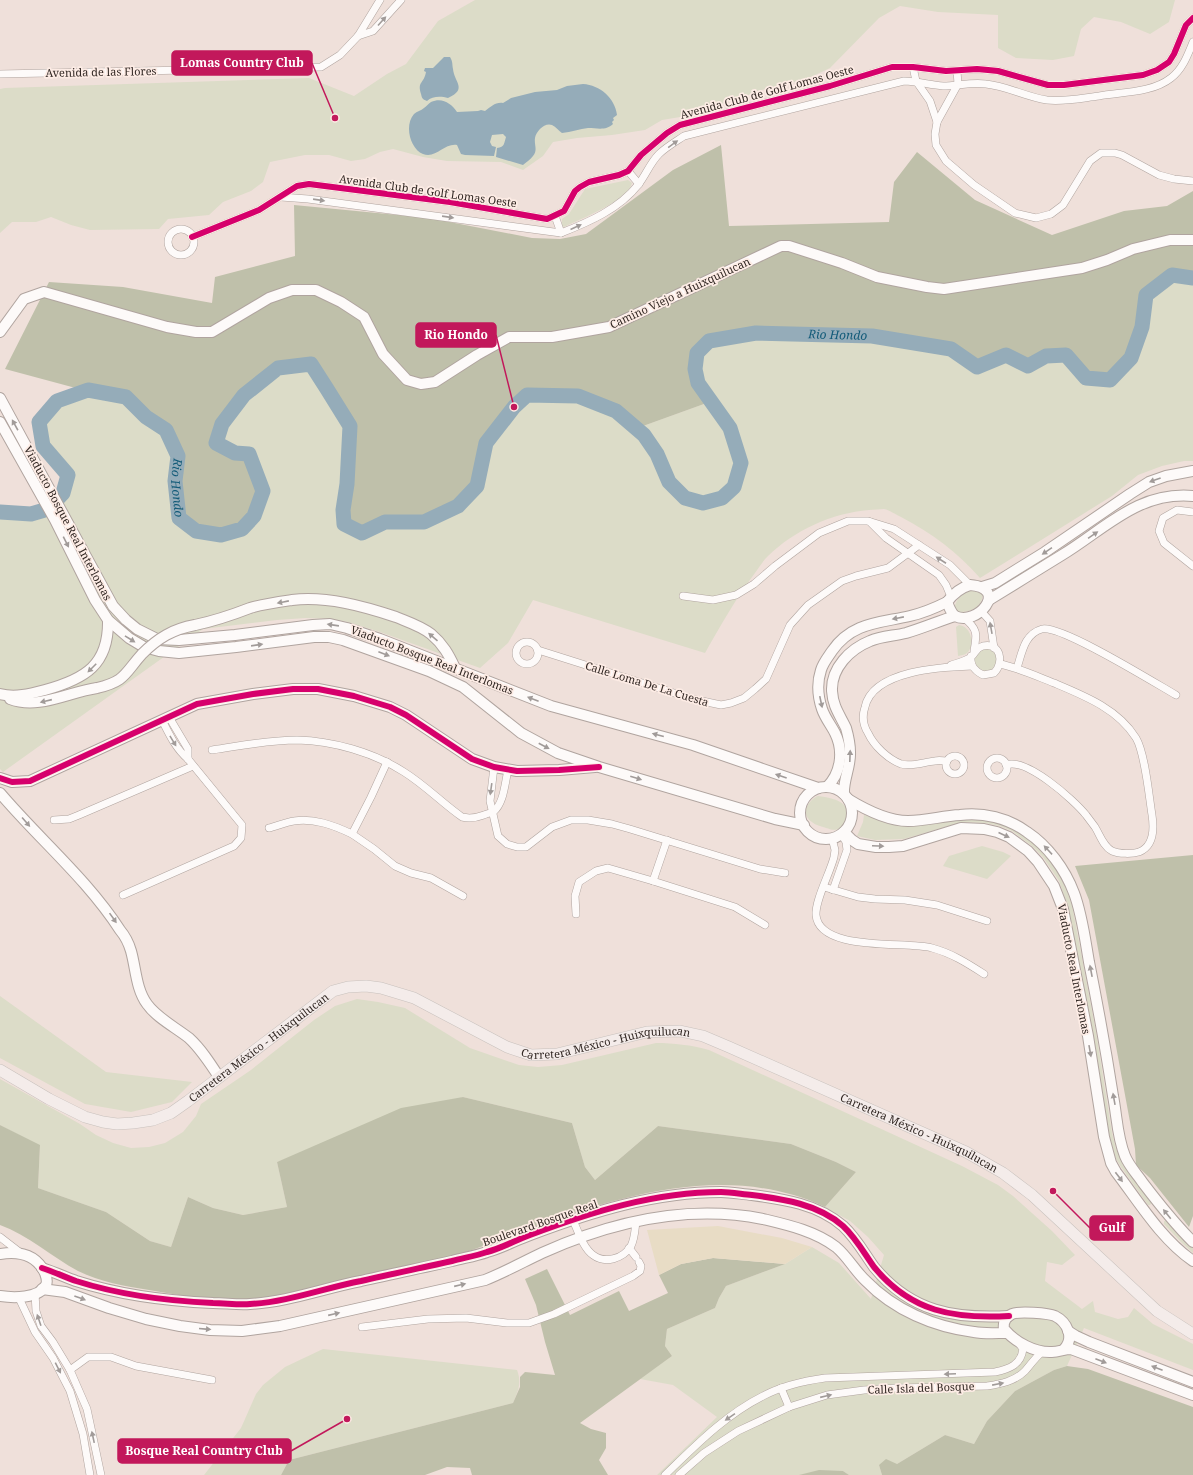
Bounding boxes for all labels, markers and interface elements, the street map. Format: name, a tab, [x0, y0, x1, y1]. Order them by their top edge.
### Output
one-way arrow	[377, 17, 386, 26]
callout: Lomas Country Club	[172, 51, 312, 75]
text: Lomas Country Club	[180, 54, 304, 71]
street label: Avenida Club de Golf Lomas Oeste	[679, 61, 855, 122]
street label: Avenida de las Flores	[45, 63, 157, 80]
one-way arrow	[667, 140, 678, 148]
street label: Avenida Club de Golf Lomas Oeste	[338, 171, 518, 210]
one-way arrow	[313, 197, 325, 203]
one-way arrow	[442, 214, 454, 220]
one-way arrow	[570, 223, 582, 230]
street label: Camino Viejo a Huixquilucan	[607, 253, 753, 332]
callout: Rio Hondo	[416, 323, 496, 347]
water label: Rio Hondo	[807, 325, 867, 344]
text: Rio Hondo	[424, 326, 488, 343]
one-way arrow	[12, 419, 18, 431]
street label: Viaducto Bosque Real Interlomas	[21, 443, 116, 603]
water label: Rio Hondo	[167, 456, 188, 518]
one-way arrow	[1149, 478, 1161, 484]
one-way arrow	[1087, 531, 1099, 538]
one-way arrow	[63, 536, 69, 548]
one-way arrow	[1041, 547, 1052, 555]
one-way arrow	[935, 556, 947, 563]
one-way arrow	[277, 599, 289, 605]
one-way arrow	[892, 616, 904, 622]
street label: Viaducto Bosque Real Interlomas	[349, 621, 516, 698]
one-way arrow	[326, 622, 339, 629]
one-way arrow	[988, 622, 994, 634]
one-way arrow	[428, 632, 439, 641]
one-way arrow	[125, 635, 136, 643]
one-way arrow	[251, 642, 263, 648]
one-way arrow	[378, 651, 390, 657]
street label: Calle Loma De La Cuesta	[584, 658, 711, 709]
one-way arrow	[87, 663, 97, 673]
one-way arrow	[527, 695, 539, 701]
one-way arrow	[818, 695, 824, 708]
one-way arrow	[40, 698, 52, 704]
one-way arrow	[652, 732, 664, 738]
one-way arrow	[170, 735, 177, 747]
one-way arrow	[538, 742, 550, 749]
one-way arrow	[846, 750, 853, 762]
one-way arrow	[775, 773, 787, 779]
one-way arrow	[630, 775, 642, 781]
one-way arrow	[488, 783, 494, 796]
one-way arrow	[21, 817, 30, 827]
one-way arrow	[999, 832, 1010, 838]
one-way arrow	[872, 843, 884, 850]
one-way arrow	[1043, 845, 1053, 855]
street label: Viaducto Real Interlomas	[1055, 903, 1094, 1035]
one-way arrow	[108, 913, 117, 924]
one-way arrow	[1087, 965, 1093, 977]
street label: Carretera México - Huixquilucan	[185, 989, 331, 1105]
street label: Carretera México - Huixquilucan	[519, 1023, 692, 1063]
one-way arrow	[1087, 1045, 1093, 1057]
street label: Carretera México - Huixquilucan	[838, 1089, 1001, 1176]
one-way arrow	[1110, 1093, 1116, 1105]
one-way arrow	[1115, 1171, 1124, 1182]
street label: Boulevard Bosque Real	[480, 1196, 600, 1249]
one-way arrow	[1162, 1208, 1171, 1219]
callout: Gulf	[1090, 1216, 1133, 1240]
text: Gulf	[1099, 1219, 1126, 1236]
one-way arrow	[455, 1282, 467, 1288]
one-way arrow	[74, 1295, 86, 1301]
one-way arrow	[328, 1311, 340, 1317]
one-way arrow	[36, 1314, 42, 1326]
one-way arrow	[199, 1326, 211, 1332]
one-way arrow	[1096, 1358, 1108, 1364]
one-way arrow	[55, 1362, 61, 1374]
one-way arrow	[1150, 1364, 1162, 1370]
one-way arrow	[943, 1371, 956, 1377]
street label: Calle Isla del Bosque	[867, 1378, 975, 1397]
one-way arrow	[991, 1381, 1004, 1387]
one-way arrow	[821, 1393, 833, 1399]
one-way arrow	[724, 1413, 735, 1421]
one-way arrow	[89, 1431, 95, 1443]
callout: Bosque Real Country Club	[118, 1439, 291, 1463]
text: Bosque Real Country Club	[125, 1442, 283, 1459]

